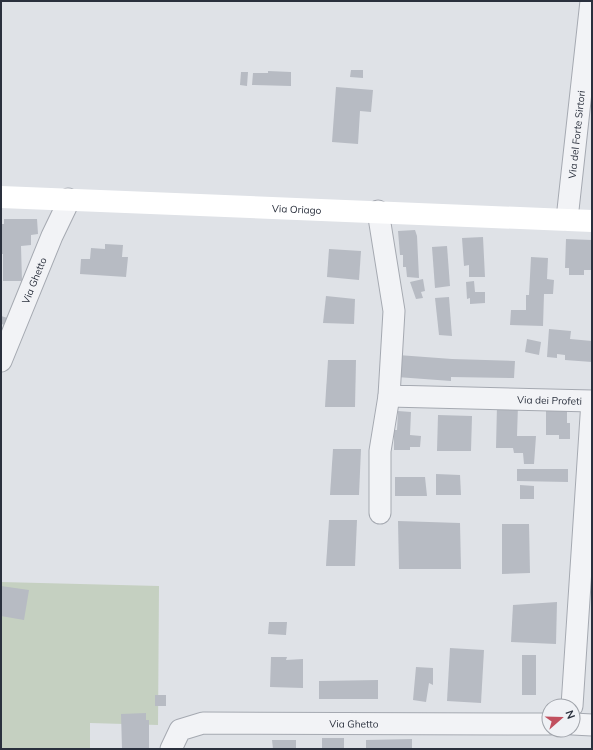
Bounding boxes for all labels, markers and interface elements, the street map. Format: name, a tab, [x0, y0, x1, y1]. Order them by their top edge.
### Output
street label: Via del Forte Sirtori	[565, 90, 588, 179]
street label: Via Oriago	[272, 202, 322, 217]
street label: Via Ghetto	[19, 255, 49, 306]
street label: Via dei Profeti	[517, 393, 582, 407]
north arrow	[541, 698, 581, 738]
text: N	[562, 708, 578, 721]
street label: Via Ghetto	[329, 717, 379, 730]

